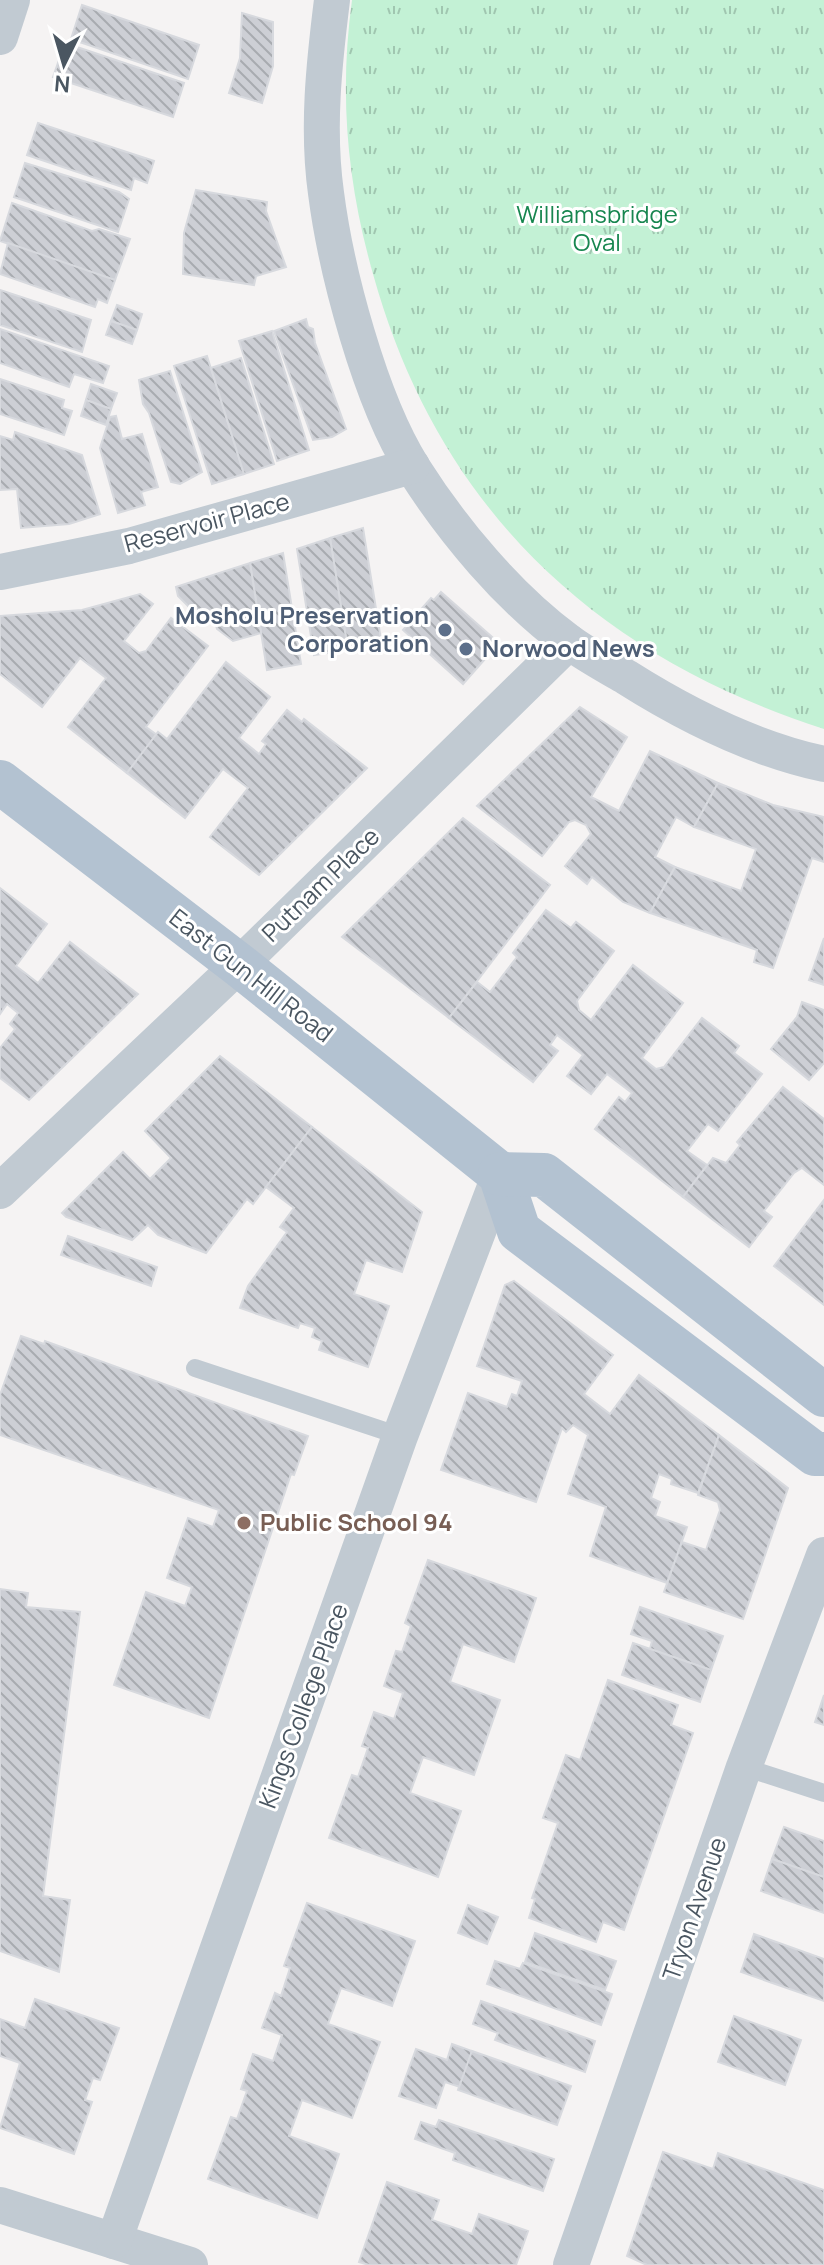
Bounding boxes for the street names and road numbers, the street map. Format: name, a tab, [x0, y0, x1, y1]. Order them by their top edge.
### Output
street label: Reservoir Place	[120, 484, 293, 559]
street label: Putnam Place	[254, 819, 386, 948]
street label: East Gun Hill Road	[163, 900, 341, 1049]
street label: Kings College Place	[250, 1598, 355, 1812]
street label: Tryon Avenue	[654, 1833, 733, 1984]

